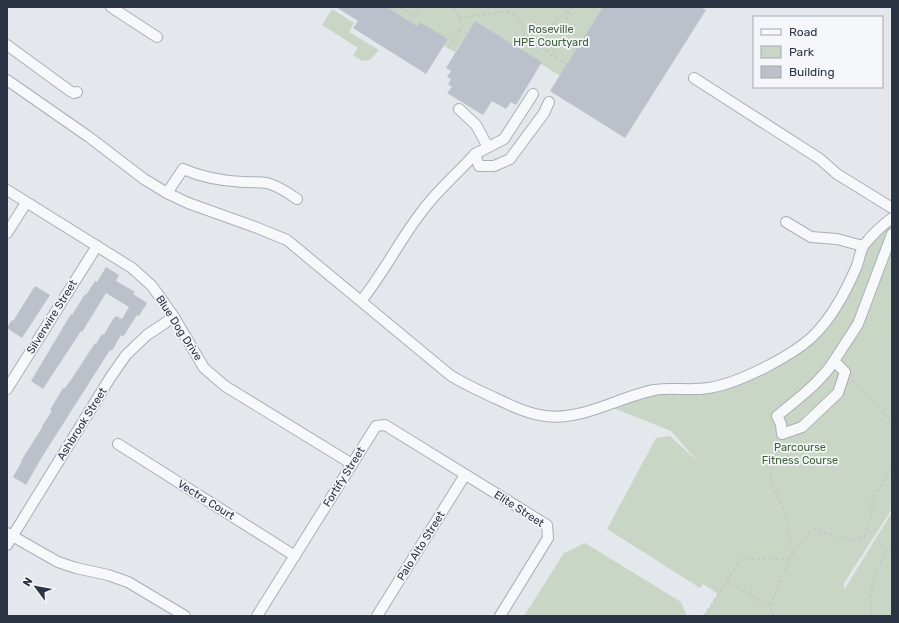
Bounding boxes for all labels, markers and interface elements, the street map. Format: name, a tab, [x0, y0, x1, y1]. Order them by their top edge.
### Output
legend	[753, 16, 883, 88]
park label: Roseville HPE Courtyard	[513, 23, 589, 49]
text: Road	[789, 25, 817, 39]
text: Park	[789, 45, 815, 59]
text: Building	[789, 65, 835, 79]
street label: Silverwire Street	[24, 277, 80, 356]
street label: Blue Dog Drive	[153, 293, 205, 363]
street label: Ashbrook Street	[54, 385, 110, 463]
park label: Parcourse Fitness Course	[762, 441, 838, 467]
street label: Fortify Street	[320, 444, 368, 509]
street label: Vectra Court	[175, 477, 237, 523]
street label: Elite Street	[492, 488, 547, 530]
street label: Palo Alto Street	[394, 508, 448, 583]
north arrow	[16, 567, 56, 607]
text: N	[20, 575, 36, 589]

